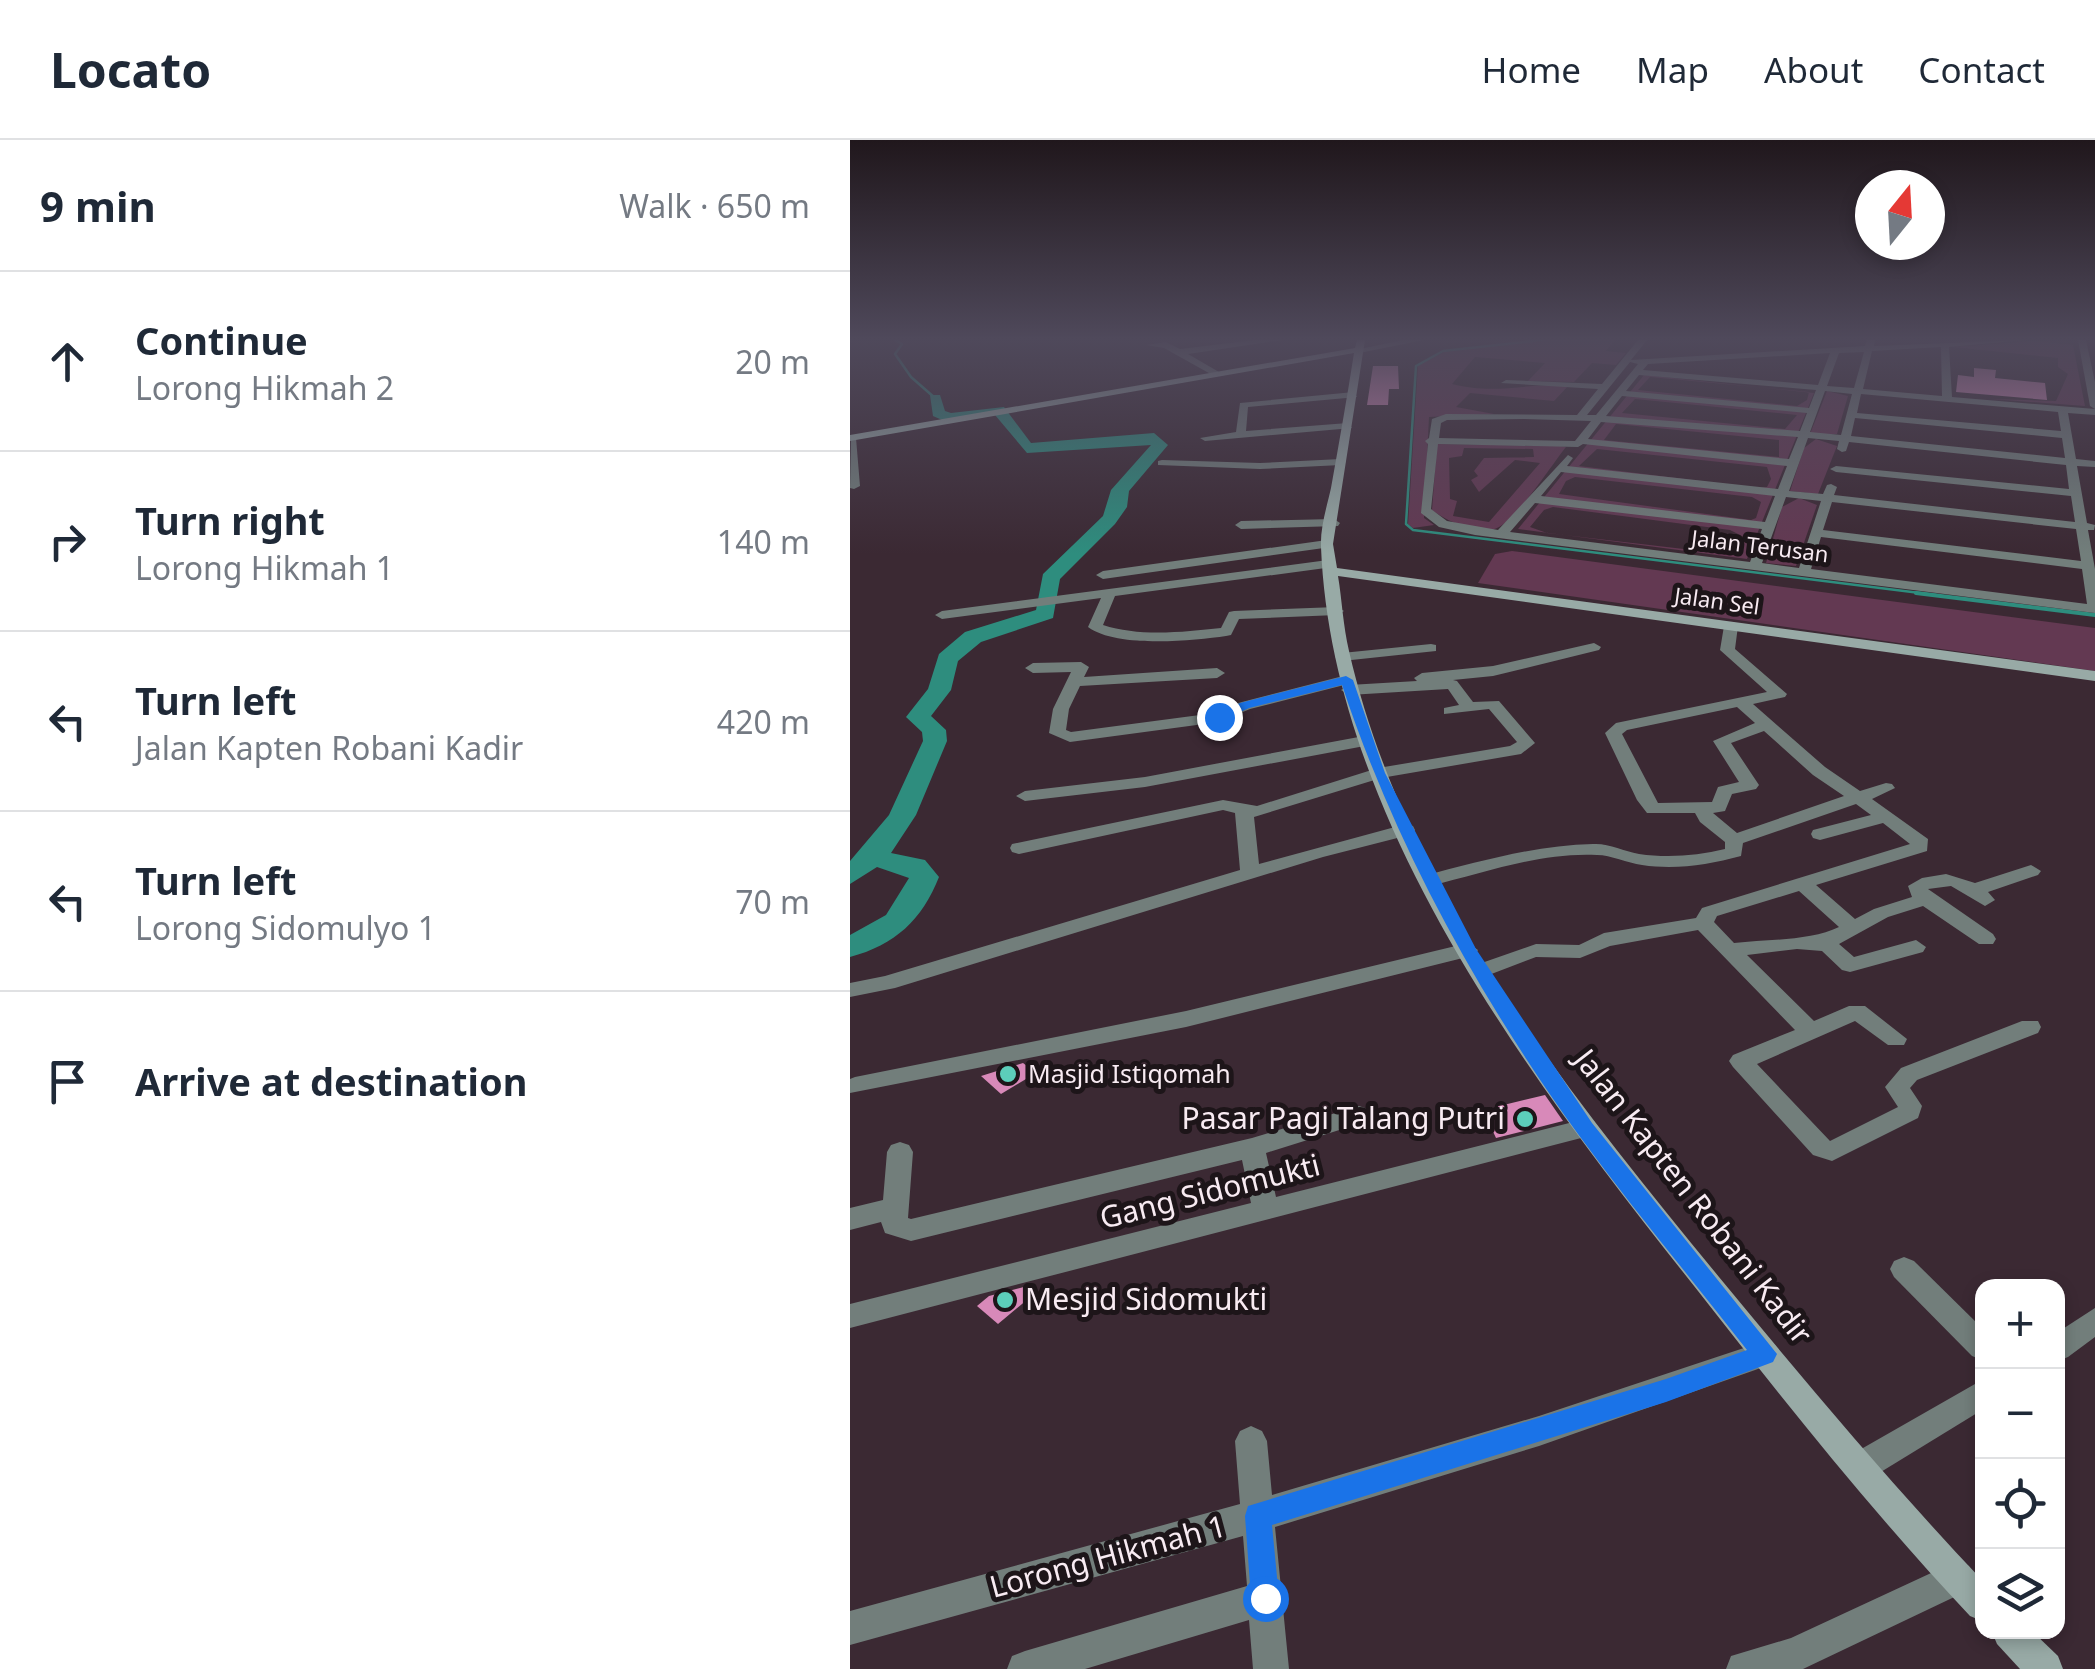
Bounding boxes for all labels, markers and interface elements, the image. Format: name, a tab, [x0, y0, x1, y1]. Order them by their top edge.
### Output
text: Locato	[50, 37, 211, 102]
text: Home	[1482, 46, 1581, 93]
text: Map	[1636, 46, 1709, 93]
text: About	[1764, 46, 1863, 93]
text: Contact	[1918, 46, 2045, 93]
north arrow	[1855, 170, 1945, 260]
text: 9 min	[40, 177, 156, 234]
text: Walk · 650 m	[619, 184, 810, 227]
text: Continue	[135, 314, 308, 366]
icon: ahead	[40, 334, 95, 389]
text: 20 m	[735, 340, 810, 383]
text: Lorong Hikmah 2	[135, 366, 394, 409]
text: Turn right	[135, 494, 325, 546]
icon: right	[40, 514, 95, 569]
text: 140 m	[717, 520, 810, 563]
street label: Jalan Terusan	[1688, 521, 1830, 568]
text: Lorong Hikmah 1	[135, 546, 394, 589]
street label: Jalan Sel	[1671, 579, 1762, 621]
text: Turn left	[135, 674, 297, 726]
icon: left	[40, 694, 95, 749]
route end	[1197, 695, 1243, 741]
text: 420 m	[717, 700, 810, 743]
text: Jalan Kapten Robani Kadir	[135, 726, 523, 769]
text: Turn left	[135, 854, 297, 906]
icon: left	[40, 874, 95, 929]
text: 70 m	[735, 880, 810, 923]
text: Lorong Sidomulyo 1	[135, 906, 436, 949]
street label: Jalan Kapten Robani Kadir	[1564, 1038, 1822, 1352]
icon: arrive	[40, 1054, 95, 1109]
text: Arrive at destination	[135, 1055, 527, 1107]
place label: Masjid Istiqomah	[1028, 1056, 1231, 1090]
marker: Masjid Istiqomah	[997, 1063, 1019, 1085]
place label: Pasar Pagi Talang Putri	[1182, 1097, 1505, 1138]
marker: Pasar Pagi Talang Putri	[1514, 1108, 1536, 1130]
street label: Gang Sidomukti	[1095, 1143, 1324, 1238]
place label: Mesjid Sidomukti	[1025, 1278, 1267, 1319]
map controls	[1975, 1279, 2065, 1639]
button: +	[1975, 1279, 2065, 1369]
marker: Mesjid Sidomukti	[994, 1289, 1016, 1311]
button: −	[1975, 1369, 2065, 1459]
button: locate	[1975, 1459, 2065, 1549]
street label: Lorong Hikmah 1	[985, 1504, 1230, 1607]
button: layers	[1975, 1549, 2065, 1639]
route start	[1243, 1576, 1289, 1622]

